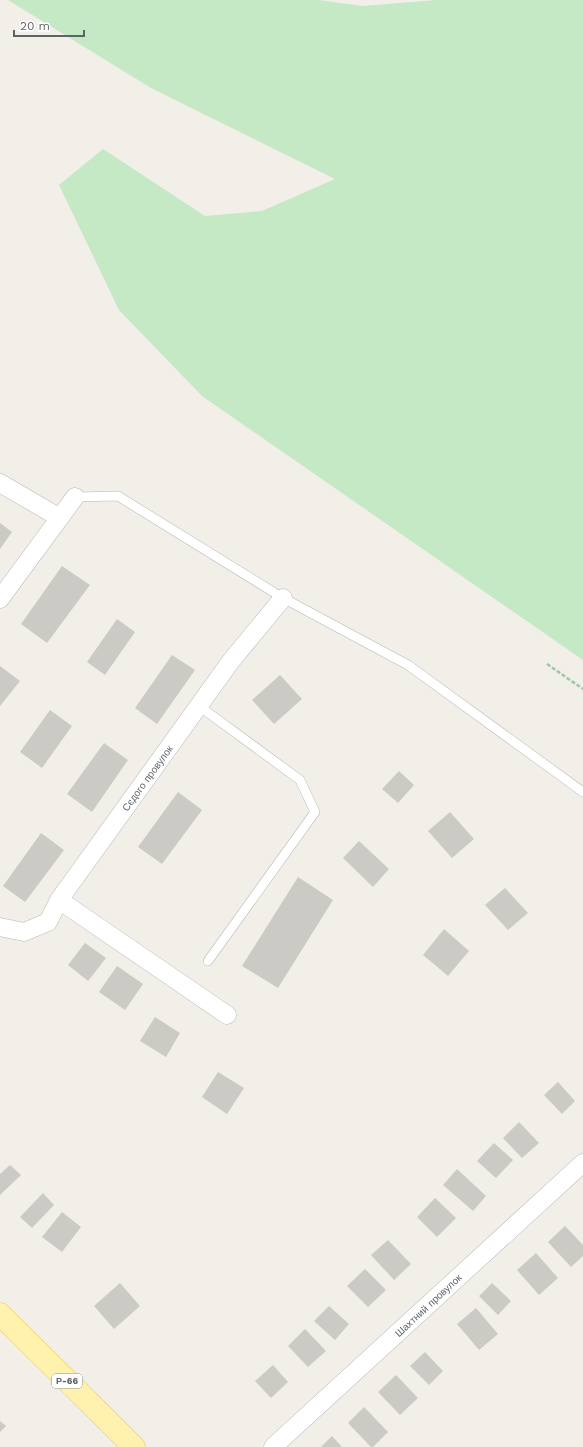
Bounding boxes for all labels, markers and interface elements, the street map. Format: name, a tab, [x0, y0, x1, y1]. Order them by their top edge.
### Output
scale bar	[14, 12, 84, 38]
text: 20 m	[20, 19, 50, 33]
street label: Сєдого провулок	[120, 743, 175, 813]
street label: Шахтний провулок	[393, 1271, 464, 1339]
road number: Р-66	[52, 1374, 82, 1388]

